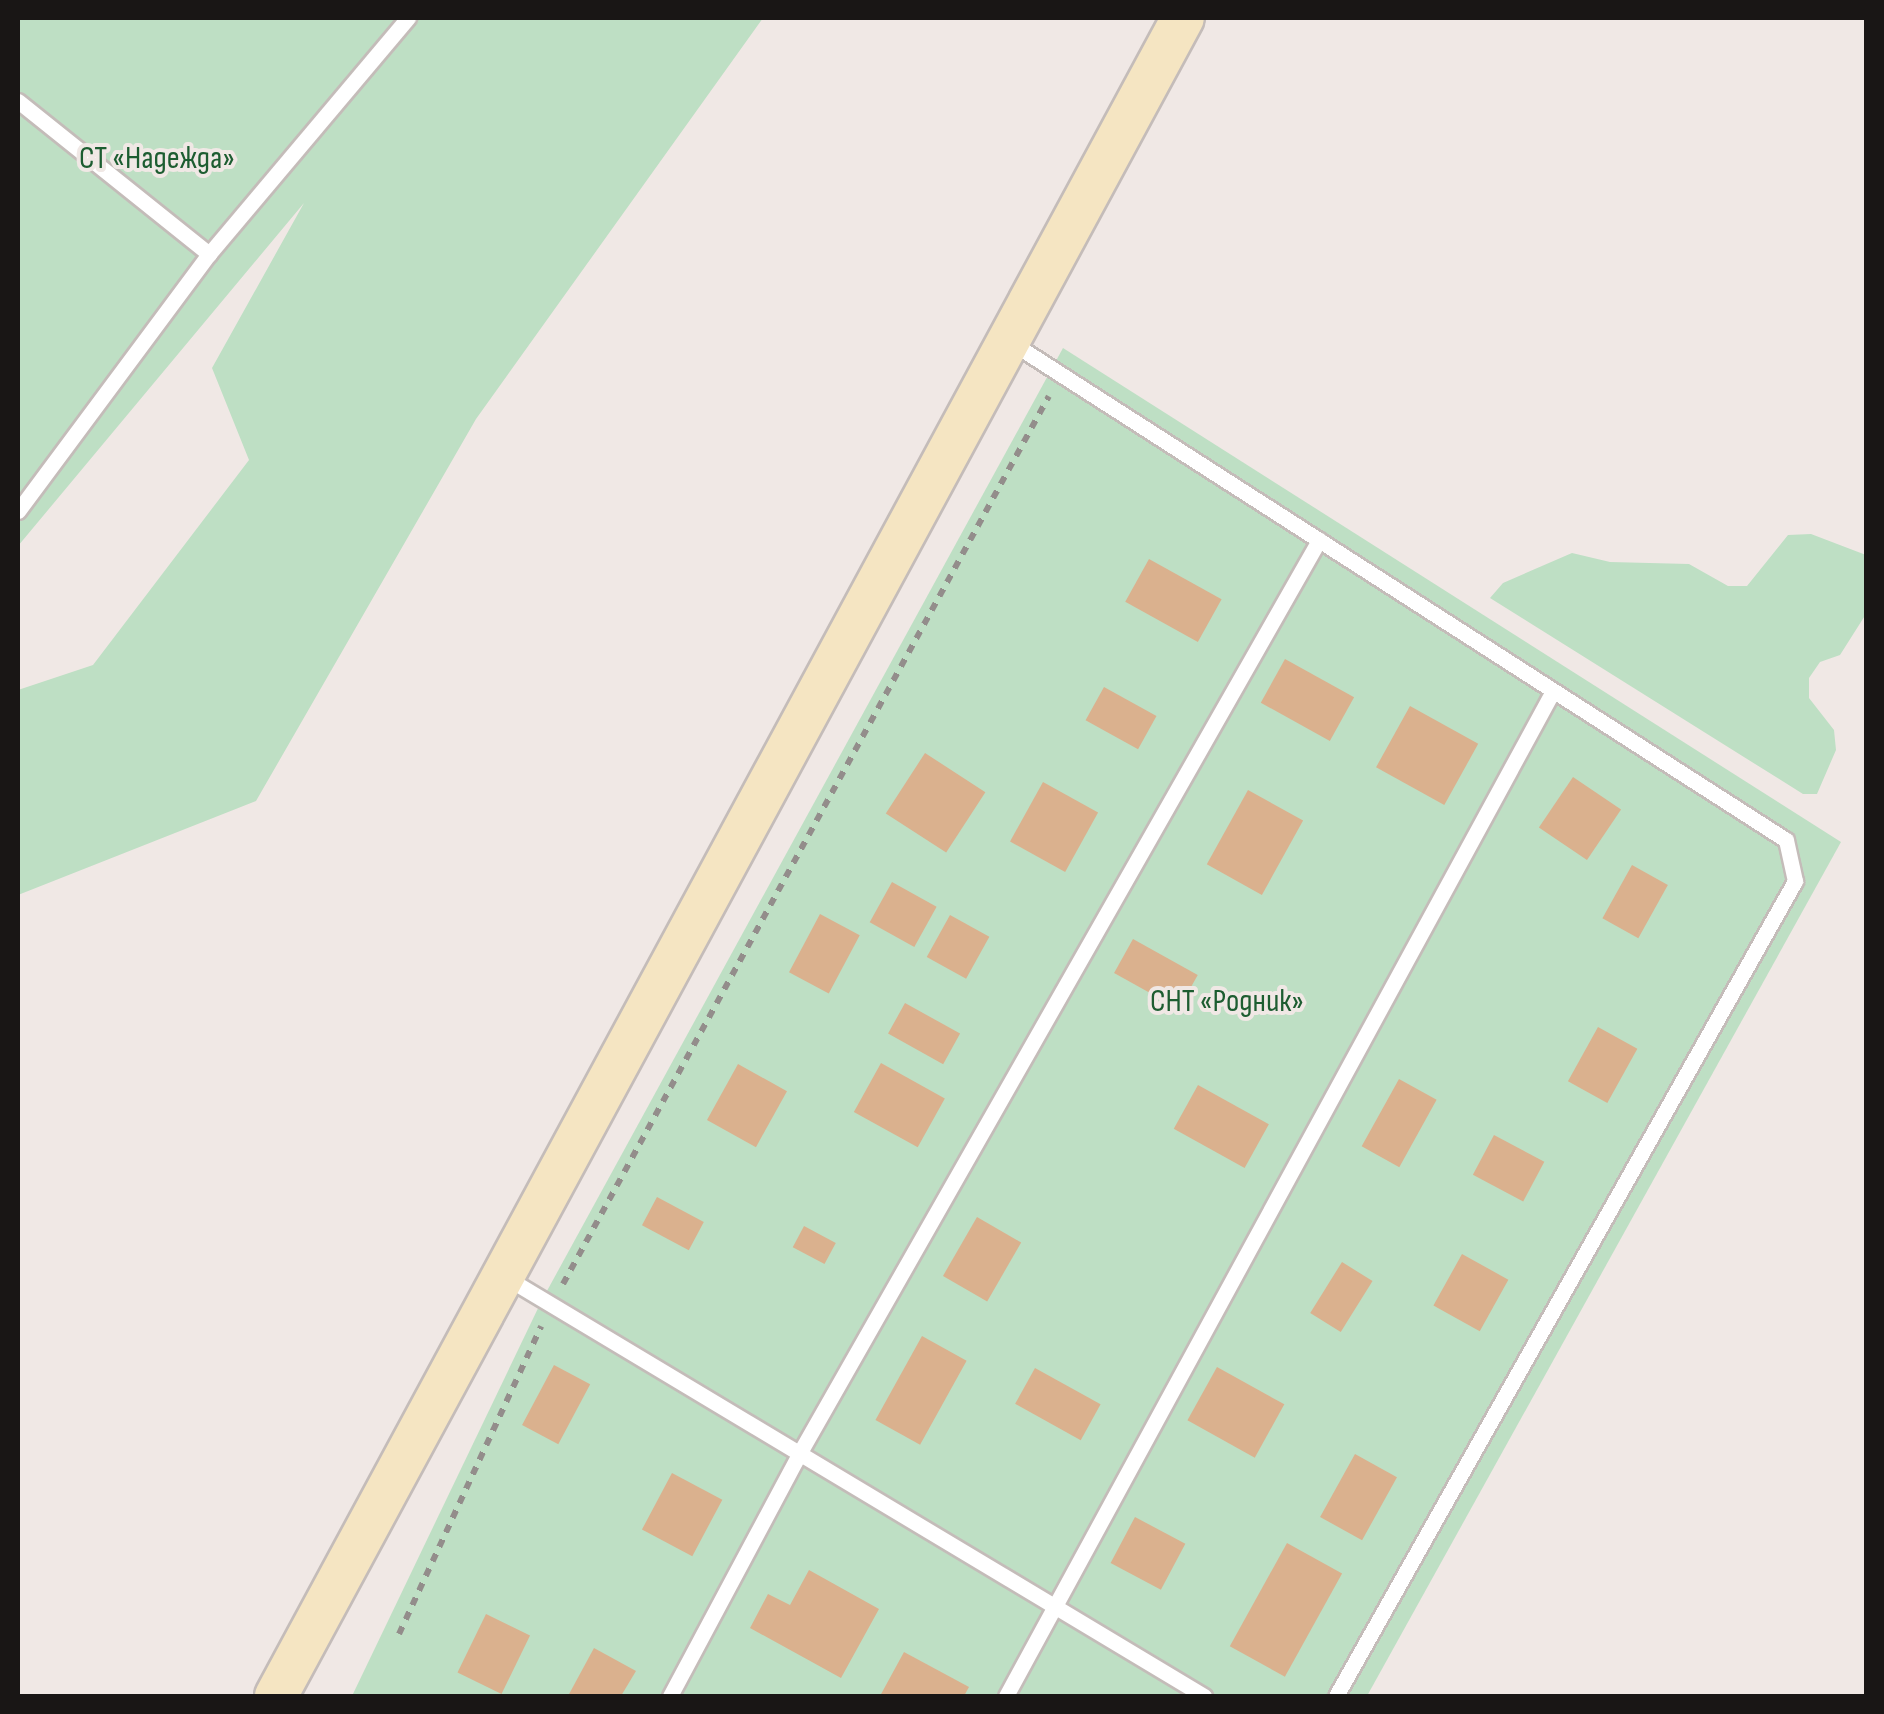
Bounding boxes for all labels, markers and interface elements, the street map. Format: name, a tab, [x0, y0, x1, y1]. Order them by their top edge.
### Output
park label: СТ «Надежда»	[79, 140, 235, 178]
park label: СНТ «Родник»	[1150, 983, 1304, 1021]

